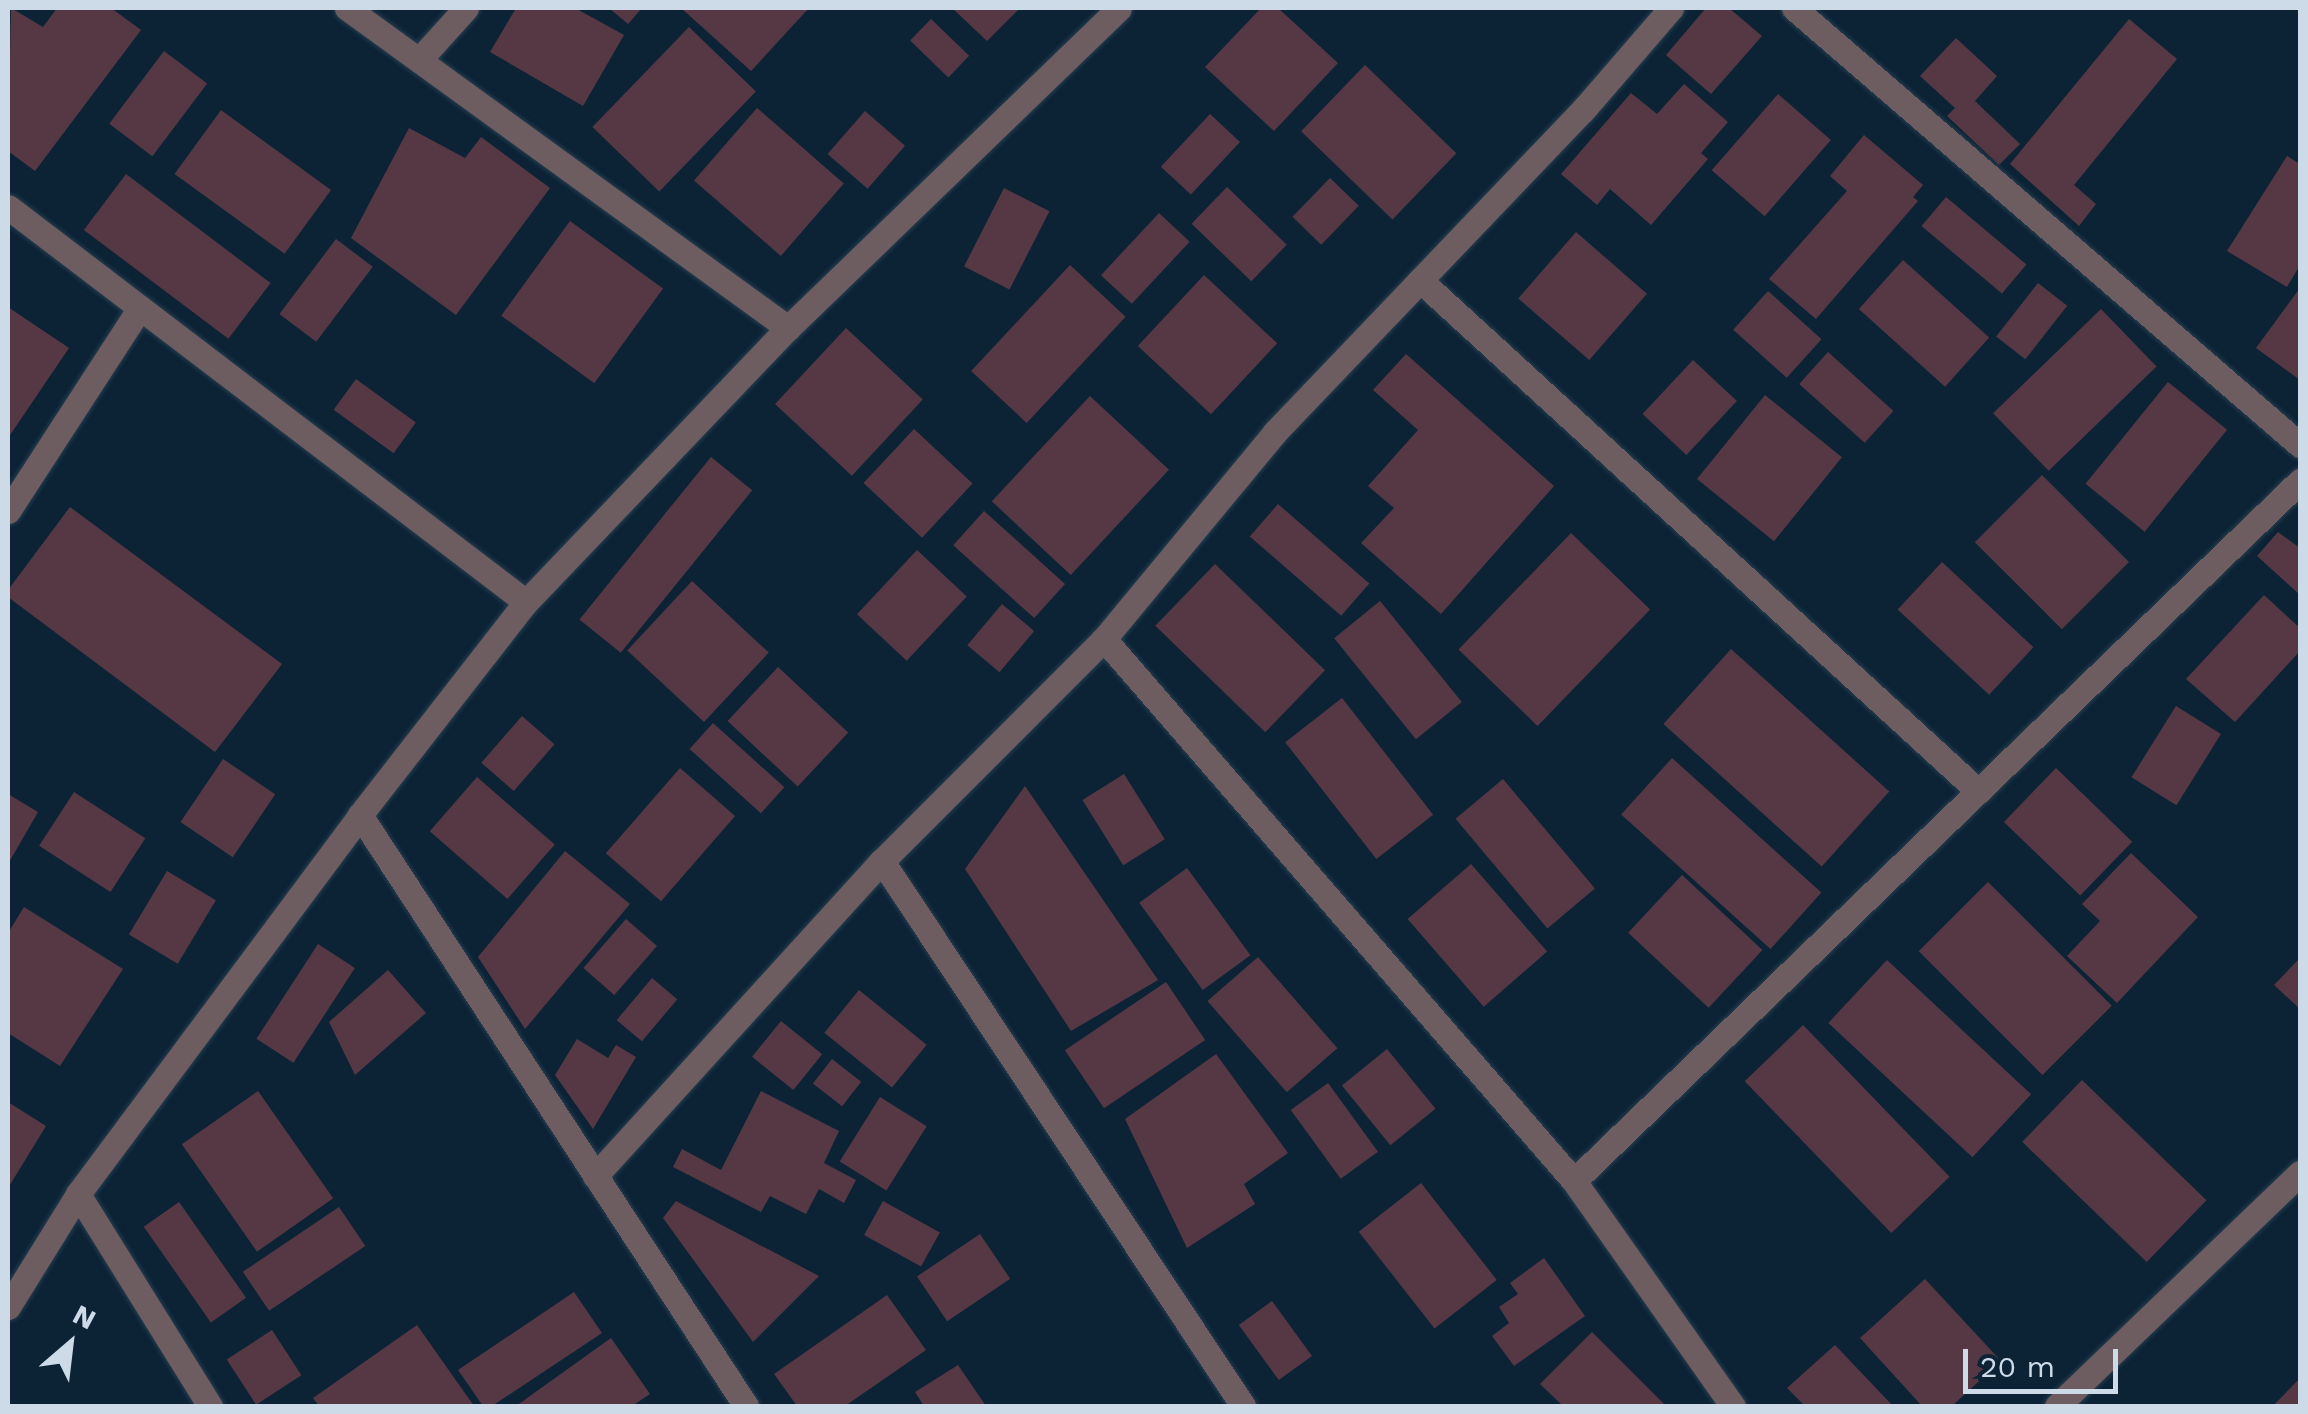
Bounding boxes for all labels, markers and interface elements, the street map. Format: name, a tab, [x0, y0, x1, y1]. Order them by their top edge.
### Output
north arrow	[20, 1294, 120, 1394]
text: N	[67, 1298, 101, 1337]
scale bar	[1968, 1329, 2123, 1391]
text: 20 m	[1980, 1349, 2055, 1384]

